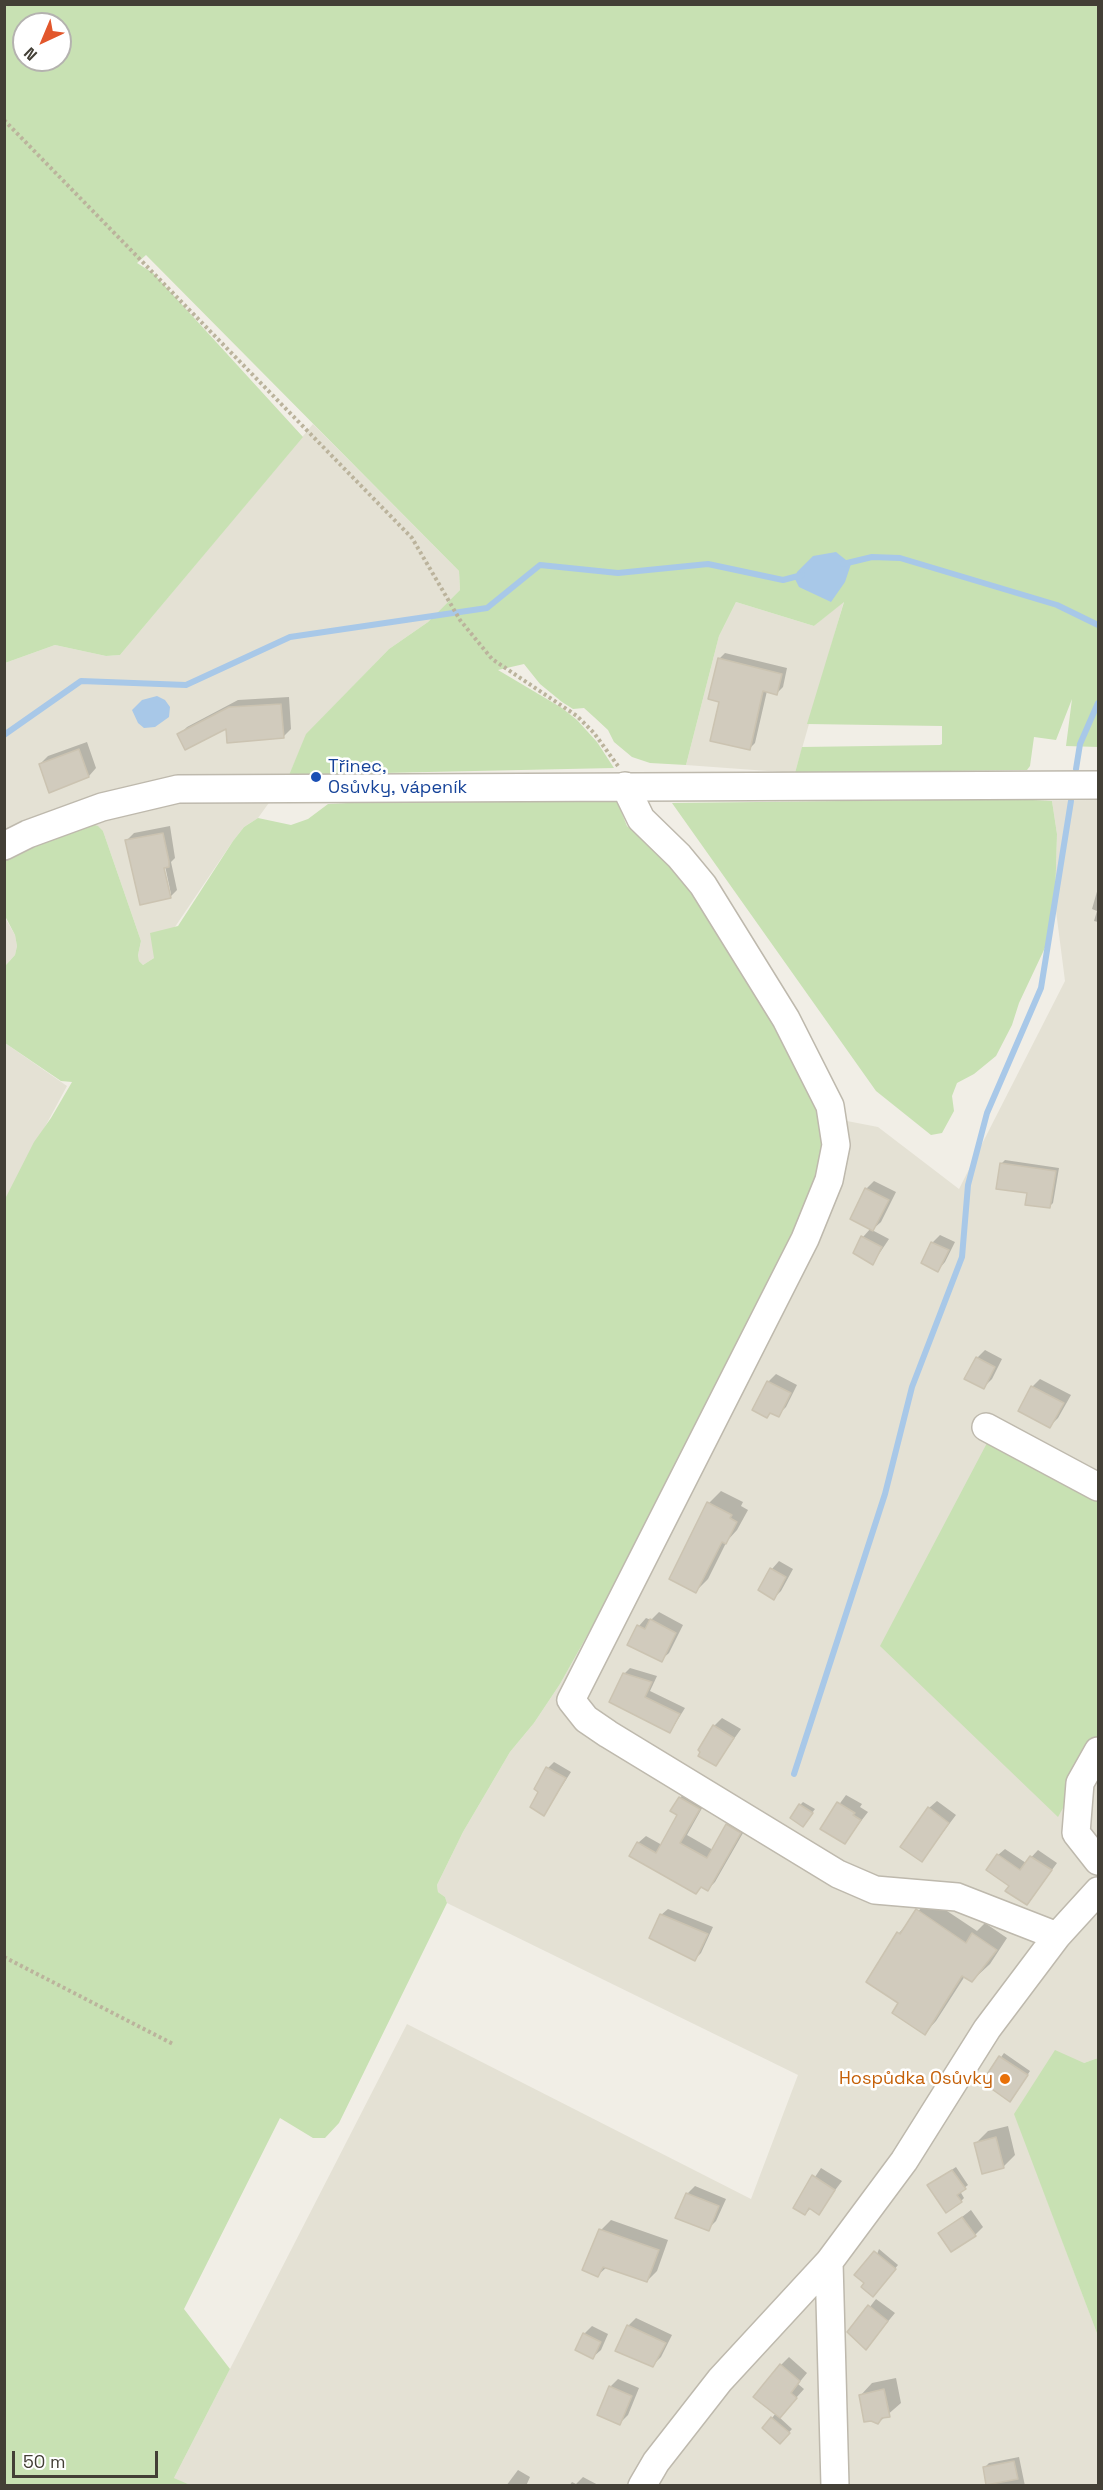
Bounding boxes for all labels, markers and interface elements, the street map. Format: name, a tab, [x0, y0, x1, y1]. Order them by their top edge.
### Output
north arrow	[12, 12, 72, 72]
text: N	[19, 43, 42, 65]
place label: Třinec, Osůvky, vápeník	[328, 756, 467, 798]
marker: Třinec, Osůvky, vápeník	[309, 770, 323, 784]
place label: Hospůdka Osůvky	[839, 2068, 993, 2090]
marker: Hospůdka Osůvky	[998, 2072, 1012, 2086]
scale bar	[15, 2439, 160, 2477]
text: 50 m	[23, 2450, 65, 2473]

